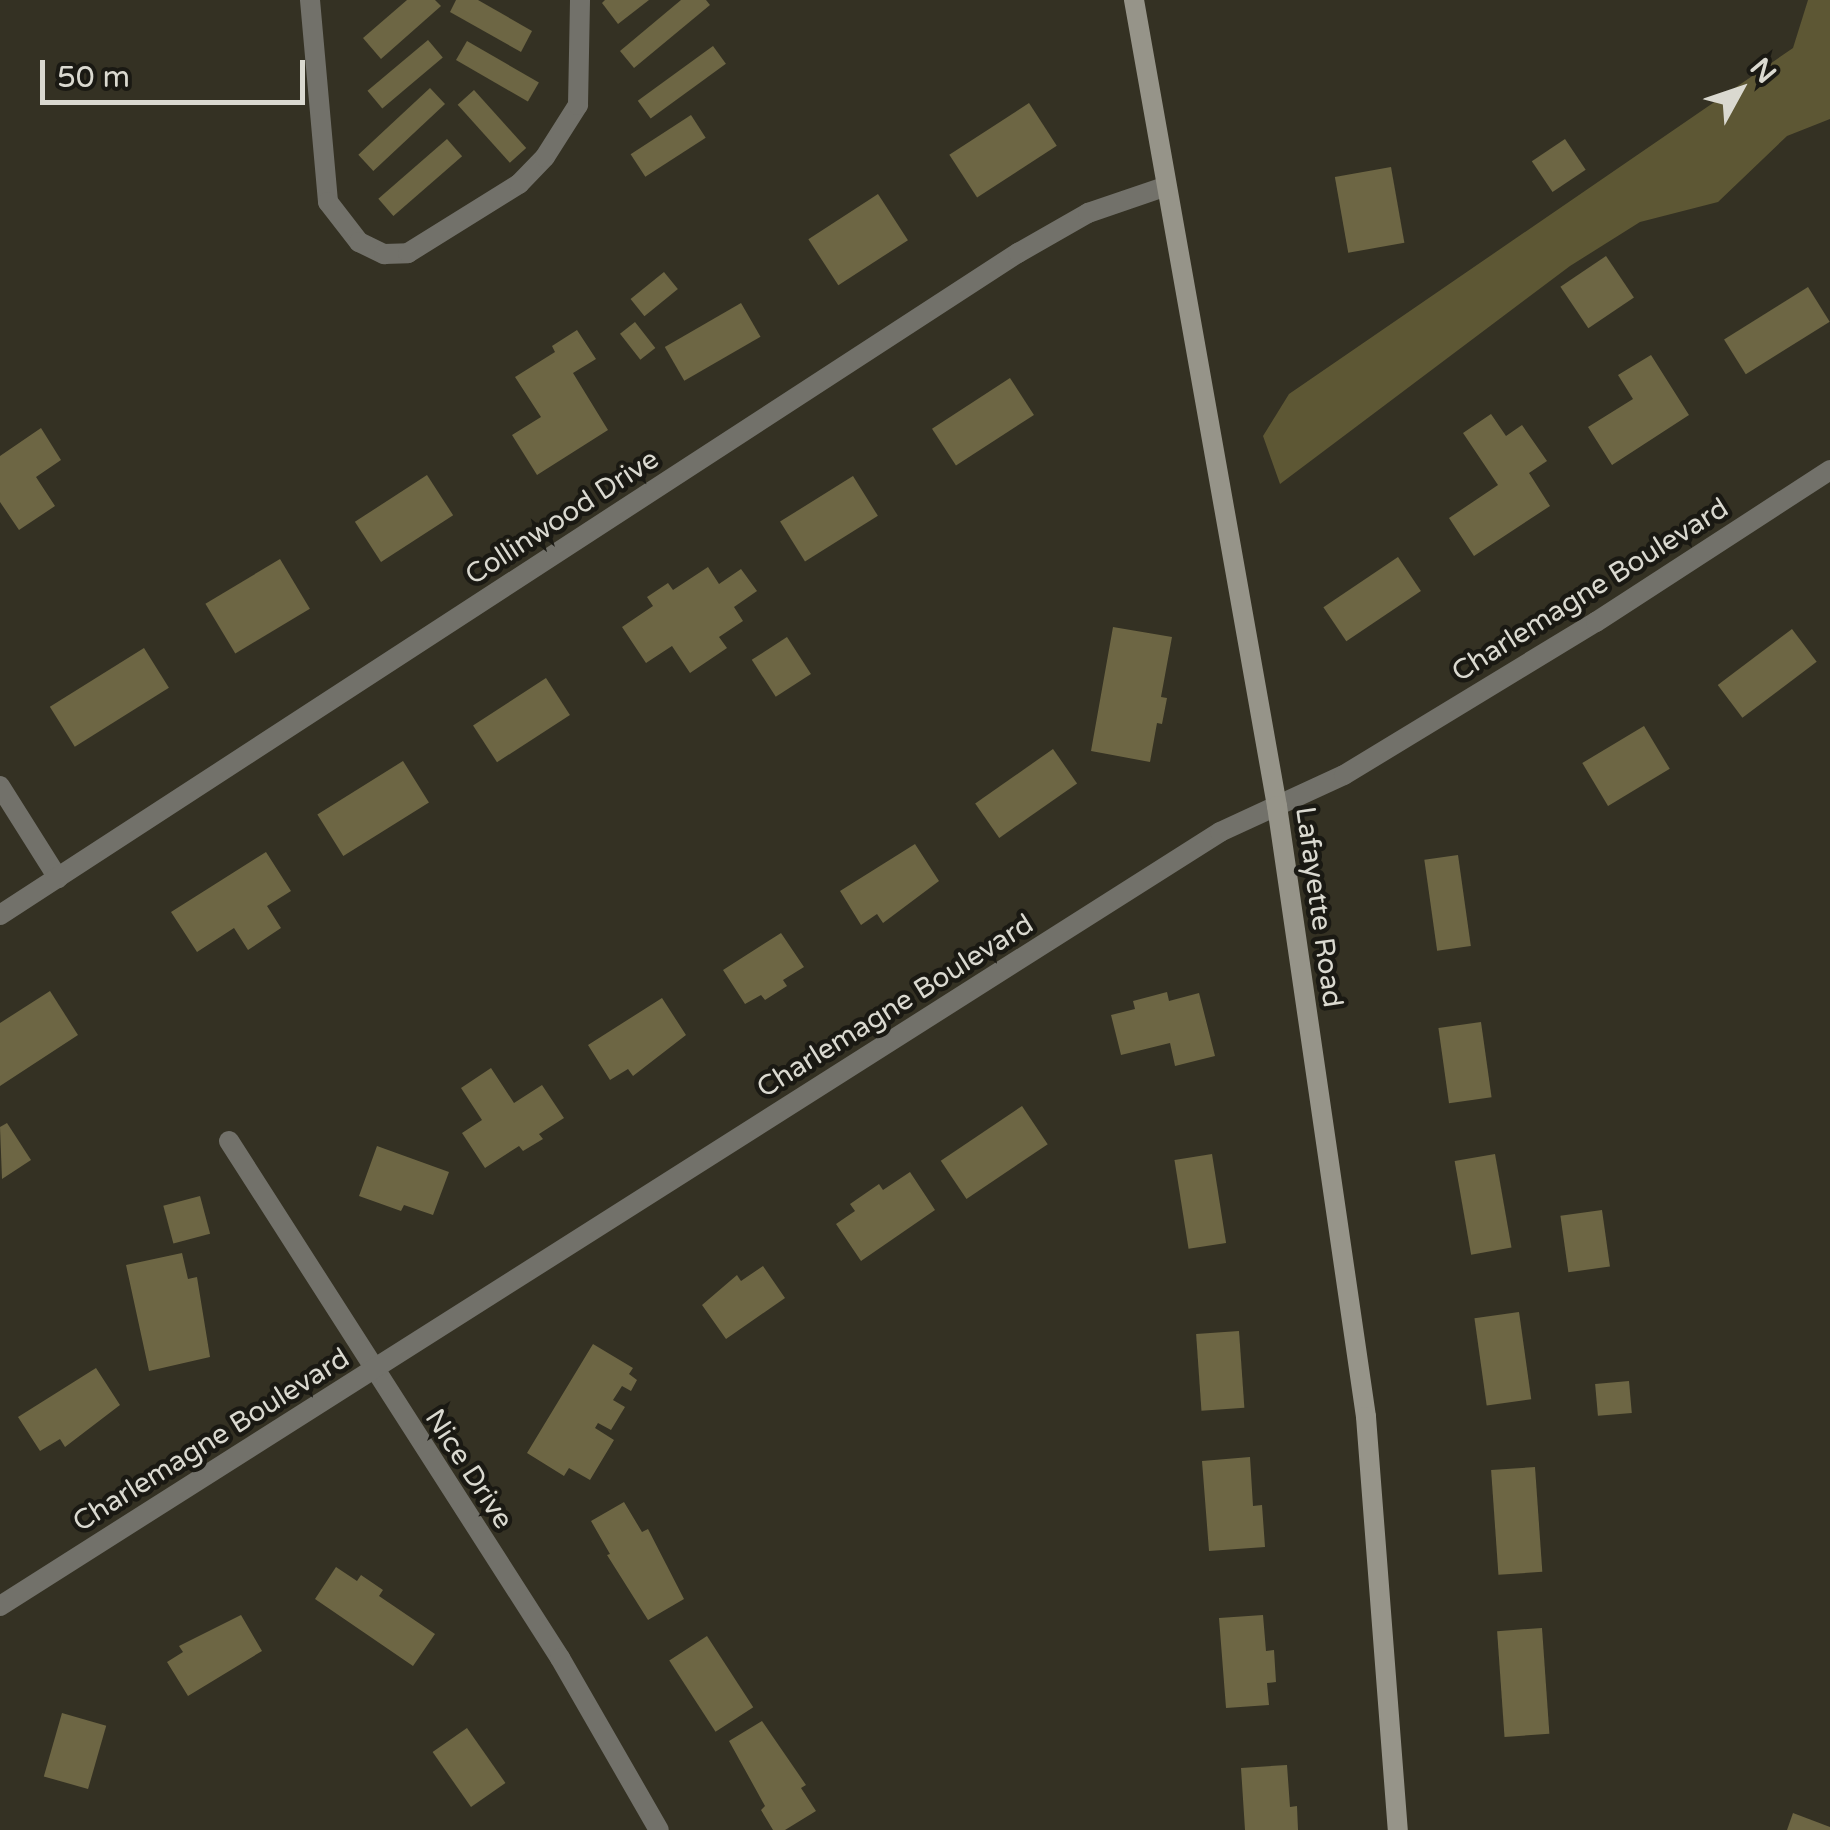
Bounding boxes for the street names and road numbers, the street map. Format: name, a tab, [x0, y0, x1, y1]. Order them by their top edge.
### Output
street label: Collinwood Drive	[459, 442, 665, 592]
street label: Charlemagne Boulevard	[1446, 491, 1734, 689]
street label: Lafayette Road	[1288, 804, 1350, 1010]
street label: Charlemagne Boulevard	[751, 907, 1039, 1105]
street label: Charlemagne Boulevard	[67, 1341, 355, 1539]
street label: Nice Drive	[418, 1403, 520, 1535]

